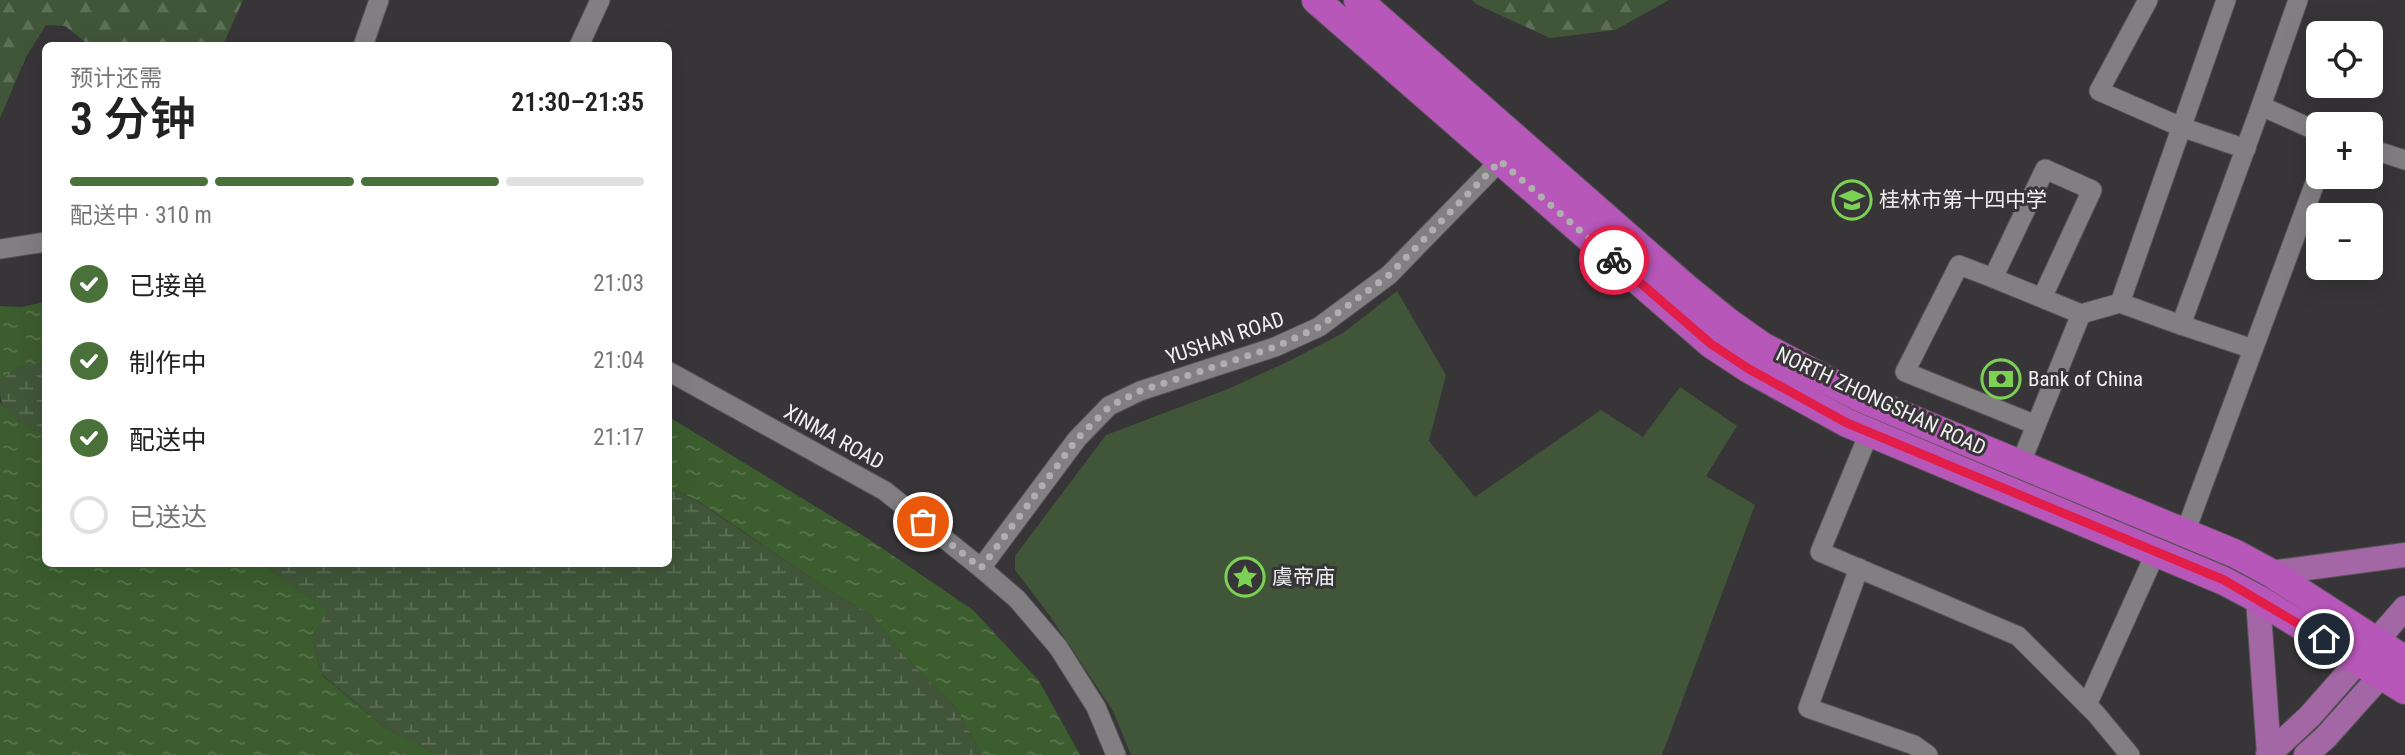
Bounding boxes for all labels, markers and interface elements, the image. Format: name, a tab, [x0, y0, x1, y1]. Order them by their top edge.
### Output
map controls	[2306, 21, 2383, 280]
button: locate	[2306, 21, 2383, 98]
text: 预计还需	[70, 65, 162, 92]
text: 21:30–21:35	[511, 87, 644, 117]
text: 3 分钟	[70, 92, 196, 146]
button: +	[2306, 112, 2383, 189]
school or university icon: 桂林市第十四中学	[1831, 179, 1873, 221]
place label: 桂林市第十四中学	[1879, 188, 2047, 212]
text: 配送中 · 310 m	[70, 202, 212, 229]
button: −	[2306, 203, 2383, 280]
courier	[1579, 225, 1649, 295]
icon: bike	[1595, 241, 1633, 279]
icon: check	[70, 265, 108, 303]
text: 21:03	[593, 270, 644, 297]
text: 已接单	[129, 271, 207, 301]
street label: YUSHAN ROAD	[1163, 307, 1287, 369]
icon: check	[70, 342, 108, 380]
street label: NORTH ZHONGSHAN ROAD	[1772, 342, 1990, 460]
text: 21:04	[593, 347, 644, 374]
text: 制作中	[129, 348, 207, 378]
bank icon: Bank of China	[1980, 358, 2022, 400]
place label: Bank of China	[2028, 367, 2143, 391]
street label: XINMA ROAD	[780, 400, 888, 474]
icon: check	[70, 419, 108, 457]
text: 21:17	[593, 424, 644, 451]
text: 配送中	[129, 425, 207, 455]
pin	[893, 492, 953, 552]
text: 已送达	[129, 502, 207, 532]
icon: bag	[904, 503, 942, 541]
place icon: 虞帝庙	[1224, 556, 1266, 598]
place label: 虞帝庙	[1272, 565, 1335, 589]
pin	[2294, 609, 2354, 669]
icon: home	[2305, 620, 2343, 658]

